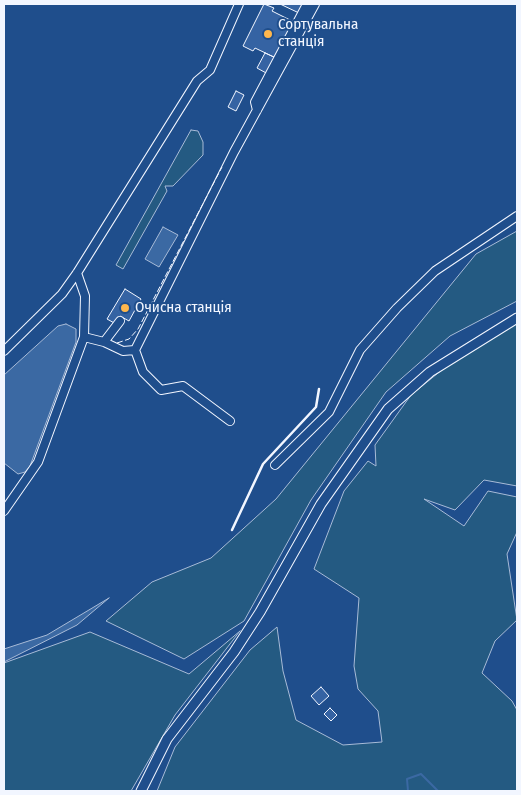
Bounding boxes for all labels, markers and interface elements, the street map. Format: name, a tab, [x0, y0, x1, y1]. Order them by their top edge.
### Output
place label: Сортувальна станція	[278, 16, 358, 51]
marker: Сортувальна станція	[262, 28, 274, 40]
place label: Очисна станція	[135, 299, 232, 317]
marker: Очисна станція	[119, 302, 131, 314]

